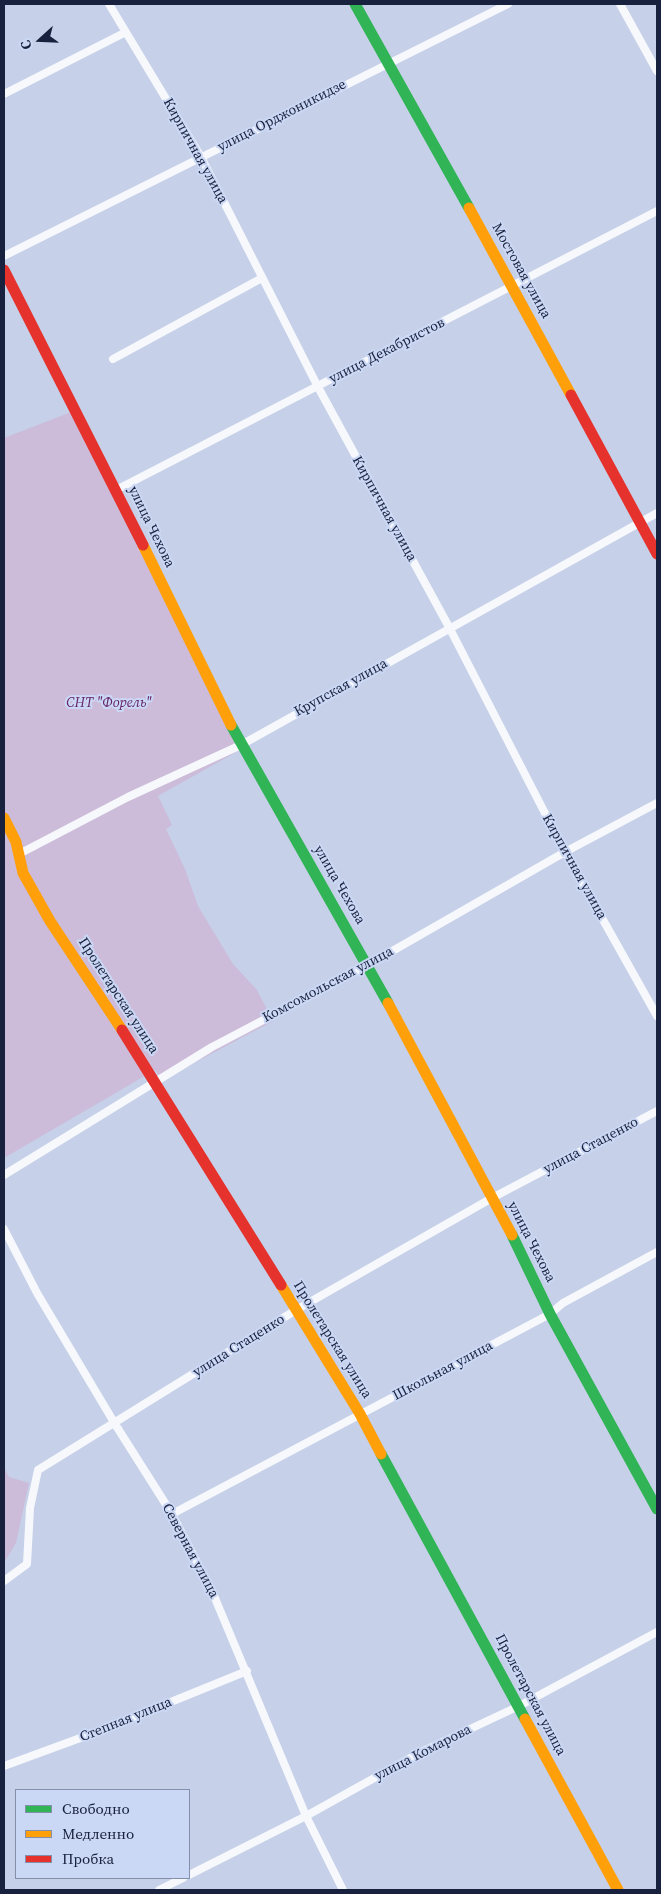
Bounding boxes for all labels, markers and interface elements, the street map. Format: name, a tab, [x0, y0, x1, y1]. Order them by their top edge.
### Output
north arrow	[15, 15, 65, 65]
text: С	[15, 38, 37, 53]
street label: улица Орджоникидзе	[215, 76, 349, 156]
street label: Кирпичная улица	[159, 95, 231, 207]
street label: Мостовая улица	[488, 220, 554, 322]
street label: улица Декабристов	[326, 315, 448, 387]
street label: Кирпичная улица	[348, 453, 420, 565]
street label: улица Чехова	[124, 484, 178, 570]
street label: Крупская улица	[291, 655, 391, 721]
park label: СНТ "Форель"	[66, 695, 152, 711]
street label: Кирпичная улица	[538, 811, 610, 923]
street label: улица Чехова	[310, 842, 368, 928]
street label: Пролетарская улица	[74, 935, 162, 1057]
street label: Комсомольская улица	[260, 943, 396, 1027]
street label: улица Стаценко	[541, 1114, 641, 1178]
street label: улица Чехова	[503, 1199, 559, 1285]
street label: Пролетарская улица	[289, 1278, 375, 1402]
street label: улица Стаценко	[190, 1311, 288, 1381]
street label: Школьная улица	[390, 1338, 496, 1404]
street label: Северная улица	[158, 1501, 222, 1601]
street label: Пролетарская улица	[491, 1631, 569, 1759]
street label: Степная улица	[78, 1694, 174, 1746]
street label: улица Комарова	[372, 1721, 474, 1785]
legend	[15, 1789, 190, 1879]
text: Свободно	[62, 1798, 130, 1819]
text: Медленно	[62, 1823, 134, 1844]
text: Пробка	[62, 1848, 114, 1869]

